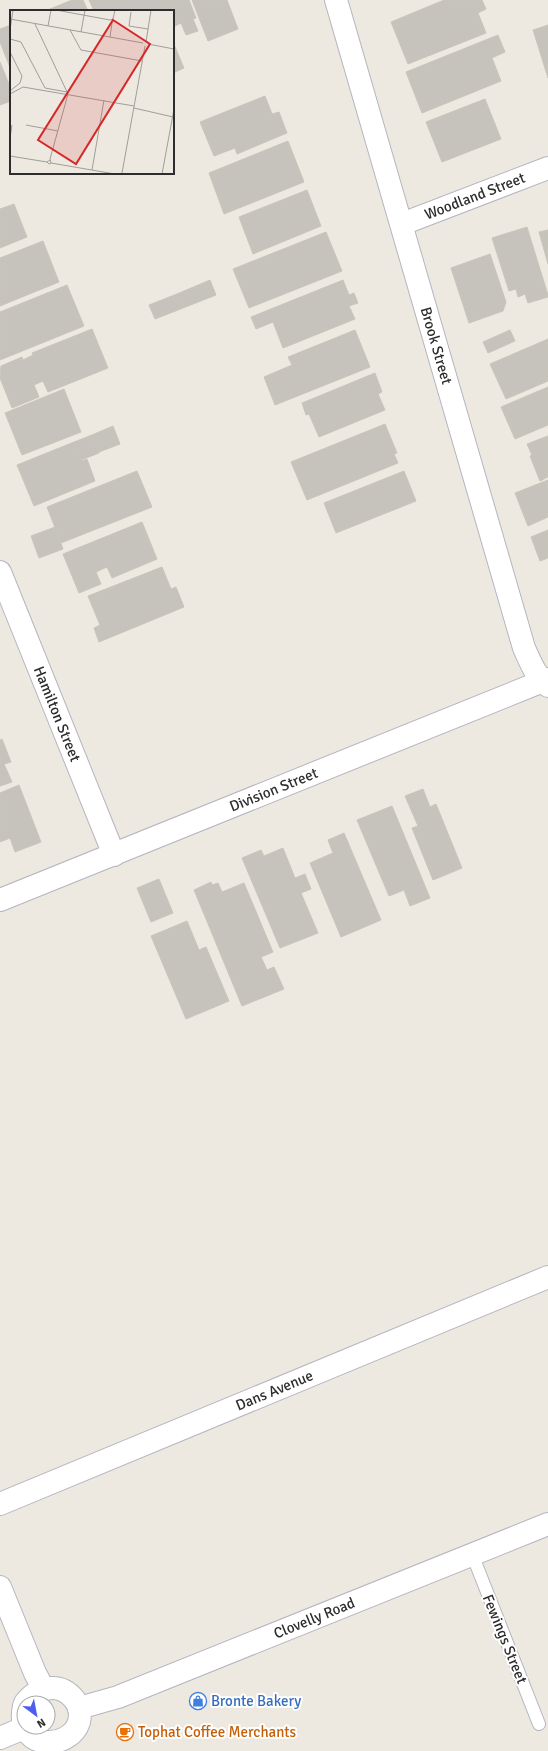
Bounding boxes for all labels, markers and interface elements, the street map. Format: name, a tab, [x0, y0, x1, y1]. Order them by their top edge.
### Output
inset map	[10, 10, 174, 174]
street label: Woodland Street	[422, 169, 528, 224]
street label: Brook Street	[417, 305, 456, 387]
street label: Hamilton Street	[30, 663, 84, 764]
street label: Division Street	[227, 764, 320, 815]
street label: Dans Avenue	[233, 1366, 316, 1414]
street label: Fewings Street	[479, 1592, 531, 1686]
street label: Clovelly Road	[271, 1594, 358, 1642]
shop icon: Bronte Bakery	[188, 1691, 208, 1711]
place label: Bronte Bakery	[211, 1692, 301, 1710]
north arrow	[16, 1695, 56, 1735]
text: N	[34, 1716, 48, 1731]
cafe icon: Tophat Coffee Merchants	[115, 1722, 135, 1742]
place label: Tophat Coffee Merchants	[138, 1723, 297, 1741]

